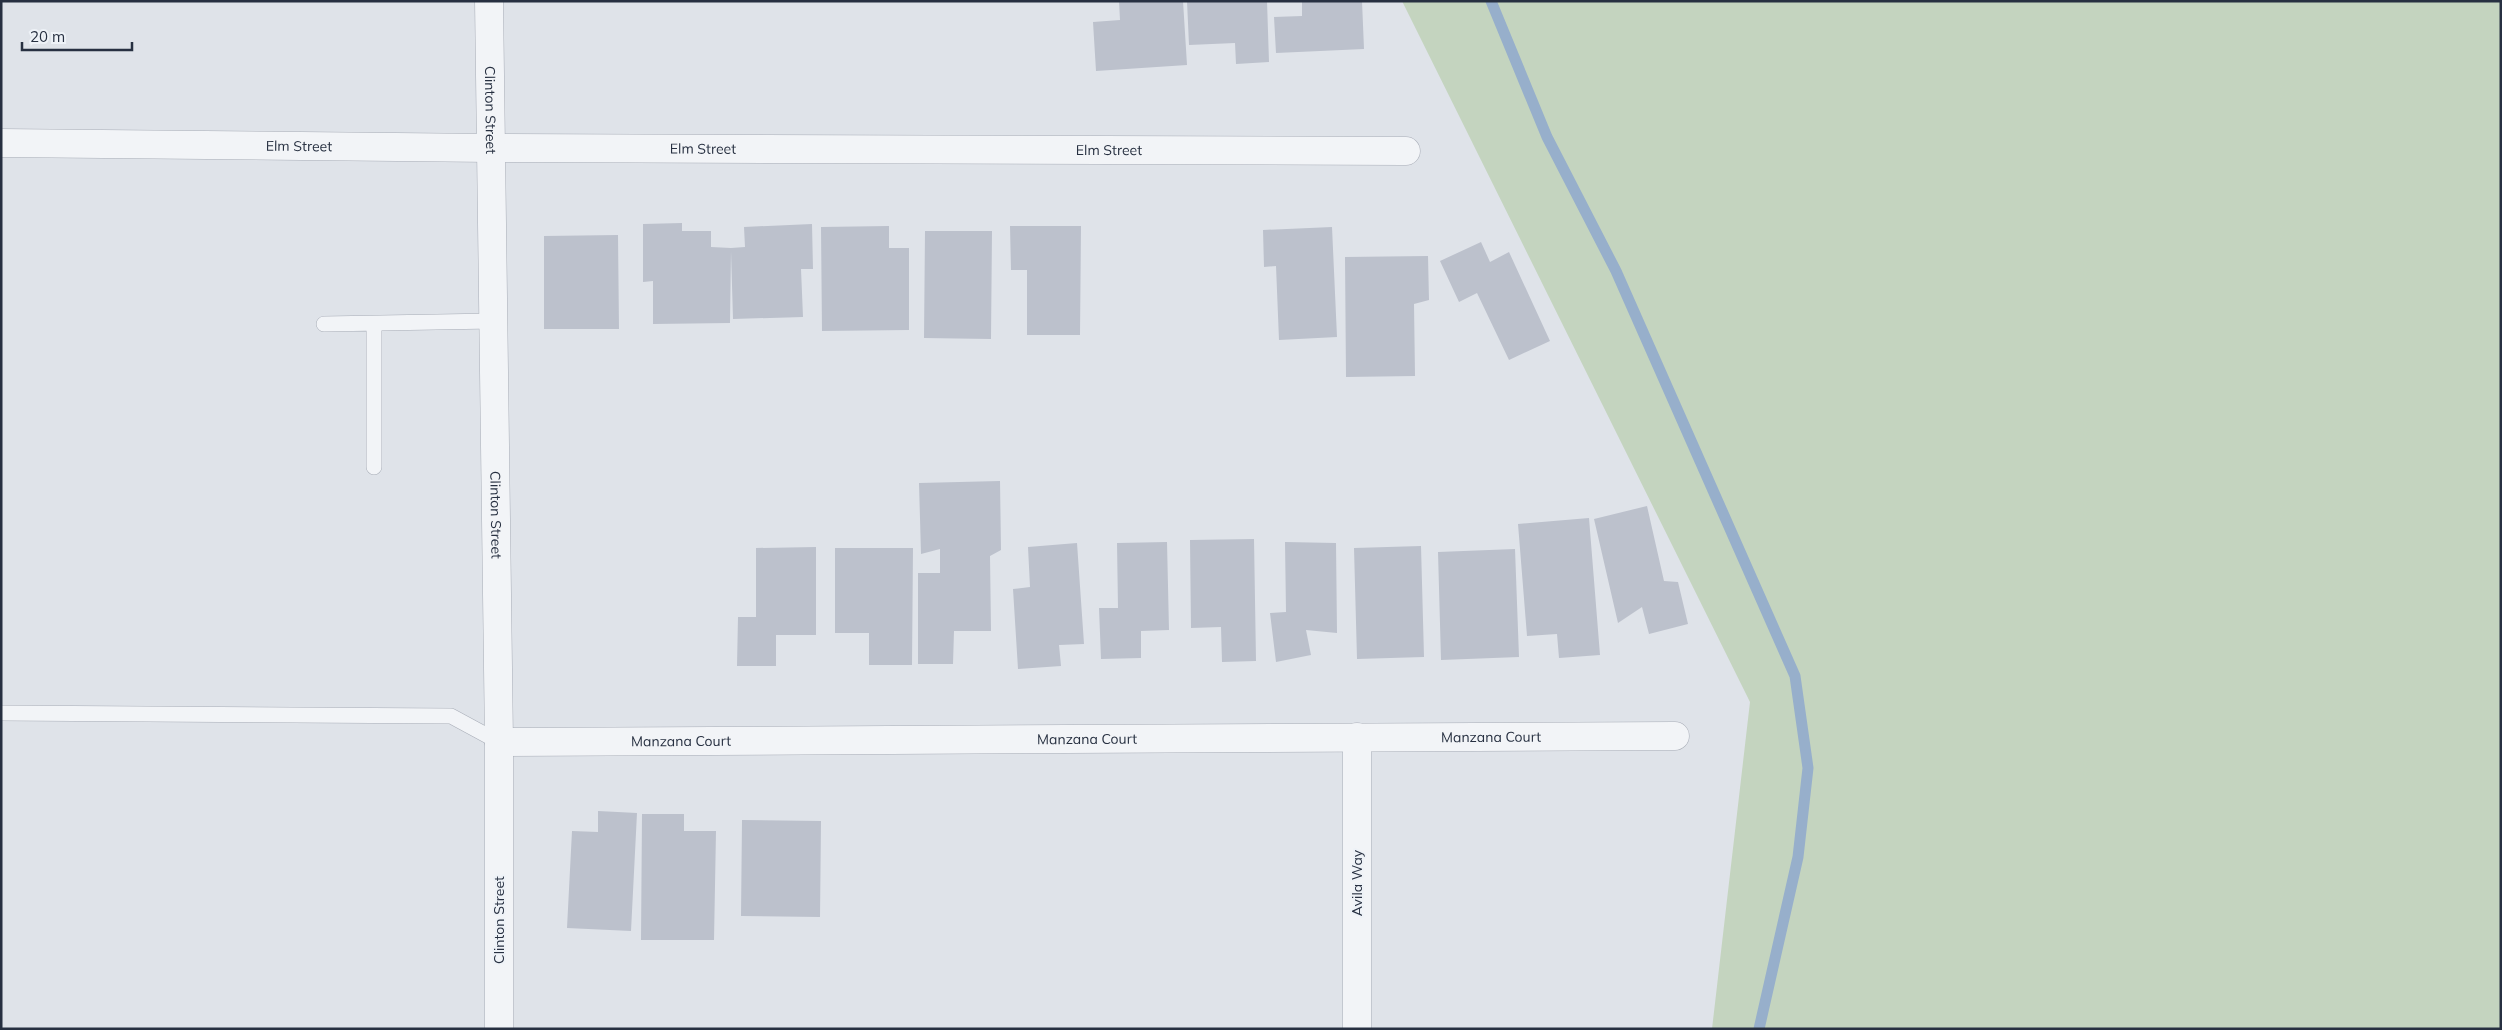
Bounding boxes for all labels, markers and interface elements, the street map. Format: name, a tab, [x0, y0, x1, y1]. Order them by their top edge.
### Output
scale bar	[22, 20, 132, 52]
text: 20 m	[30, 27, 65, 46]
street label: Clinton Street	[481, 66, 500, 154]
street label: Elm Street	[266, 137, 332, 155]
street label: Elm Street	[670, 140, 736, 158]
street label: Elm Street	[1076, 141, 1142, 159]
street label: Clinton Street	[486, 471, 506, 559]
street label: Manzana Court	[1441, 728, 1541, 746]
street label: Manzana Court	[1037, 730, 1137, 748]
street label: Manzana Court	[631, 732, 731, 750]
street label: Avila Way	[1348, 849, 1366, 916]
street label: Clinton Street	[490, 876, 508, 964]

